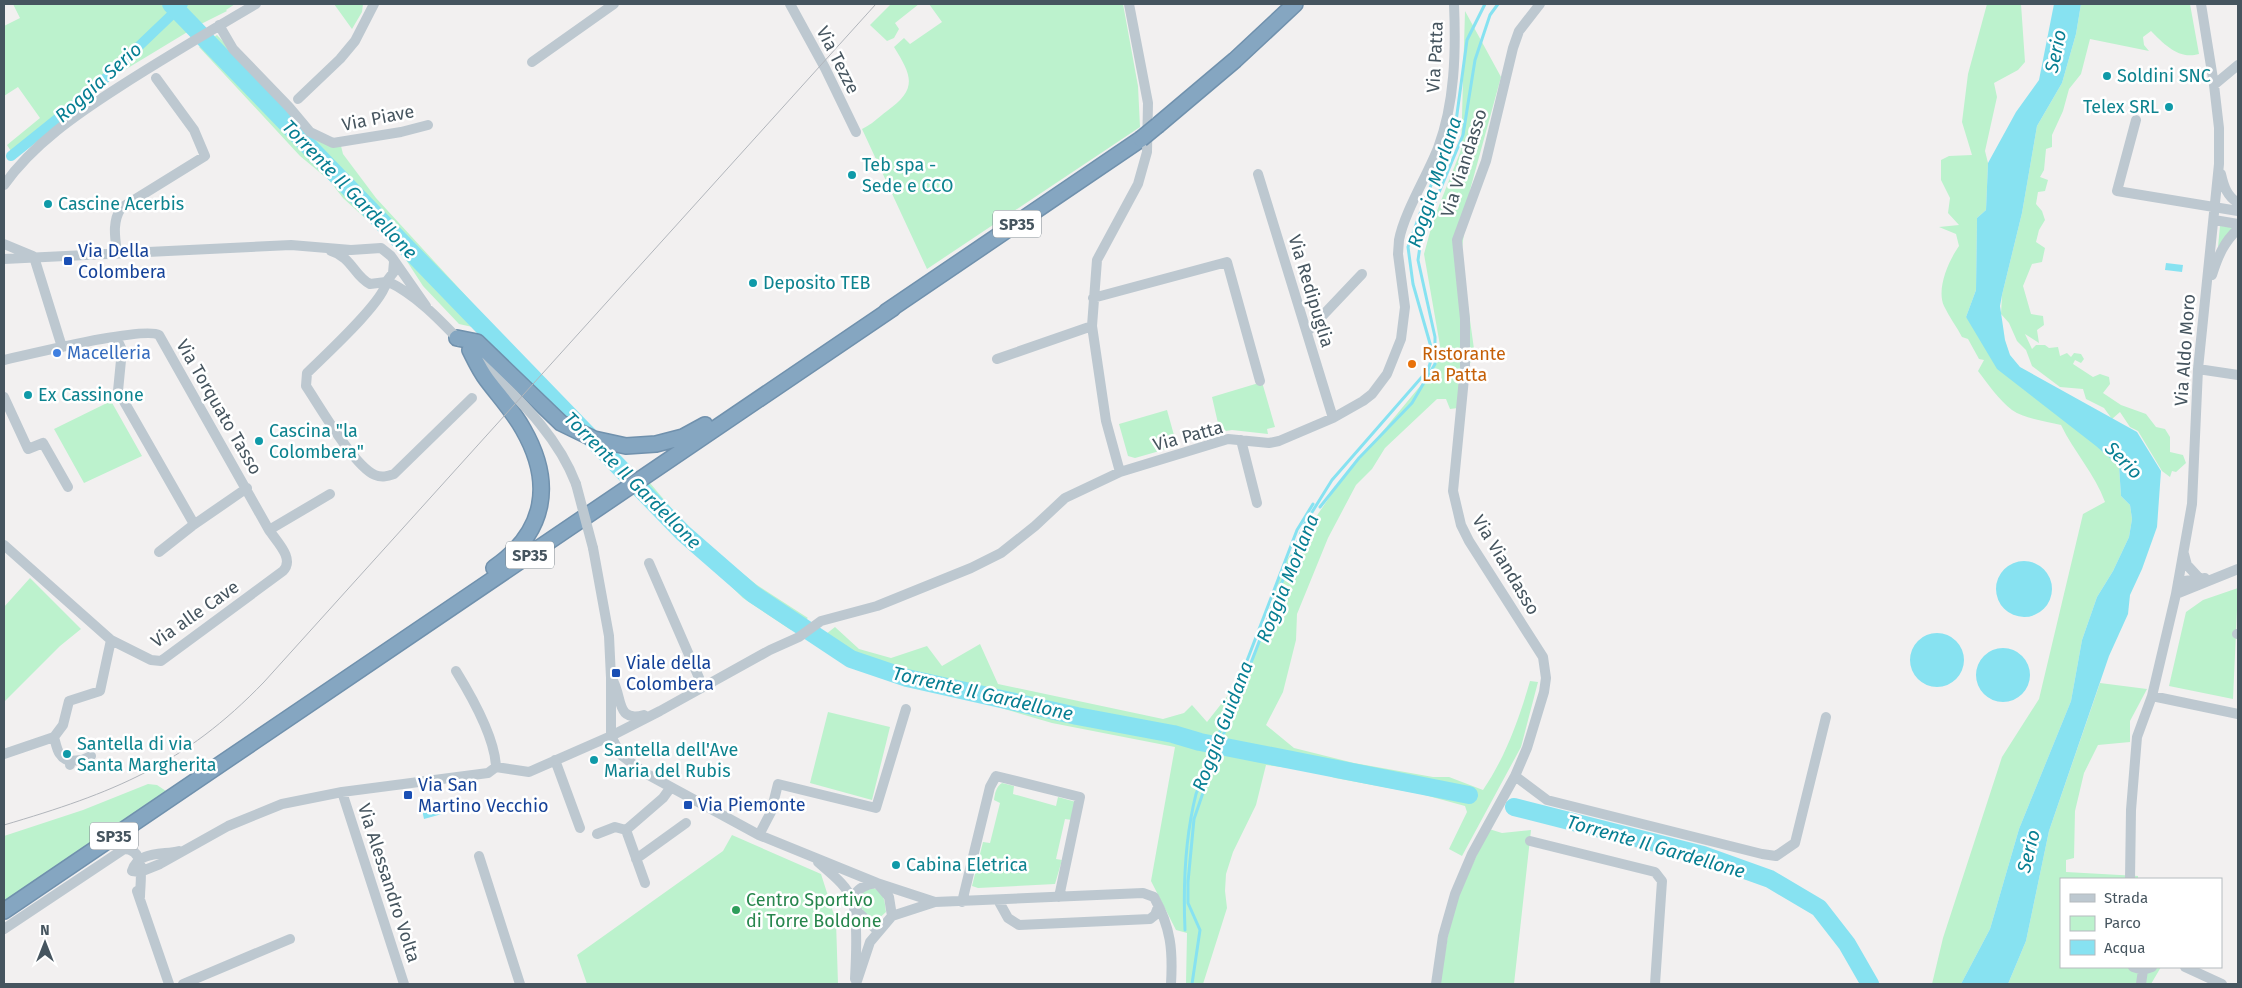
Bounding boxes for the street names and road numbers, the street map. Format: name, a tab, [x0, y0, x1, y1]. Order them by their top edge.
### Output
street label: Via Patta	[1422, 21, 1448, 93]
street label: Via Tezze	[812, 22, 864, 98]
street label: Via Piave	[340, 100, 416, 136]
street label: Via Viandasso	[1436, 106, 1492, 220]
road number: SP35	[993, 210, 1041, 238]
street label: Via Redipuglia	[1283, 232, 1339, 350]
street label: Via Aldo Moro	[2170, 293, 2200, 407]
street label: Via Torquato Tasso	[171, 335, 267, 479]
street label: Via Patta	[1151, 416, 1225, 456]
street label: Via Viandasso	[1468, 511, 1544, 619]
road number: SP35	[506, 542, 554, 568]
street label: Via alle Cave	[147, 576, 243, 652]
street label: Via Alessandro Volta	[353, 801, 425, 965]
road number: SP35	[90, 822, 138, 849]

